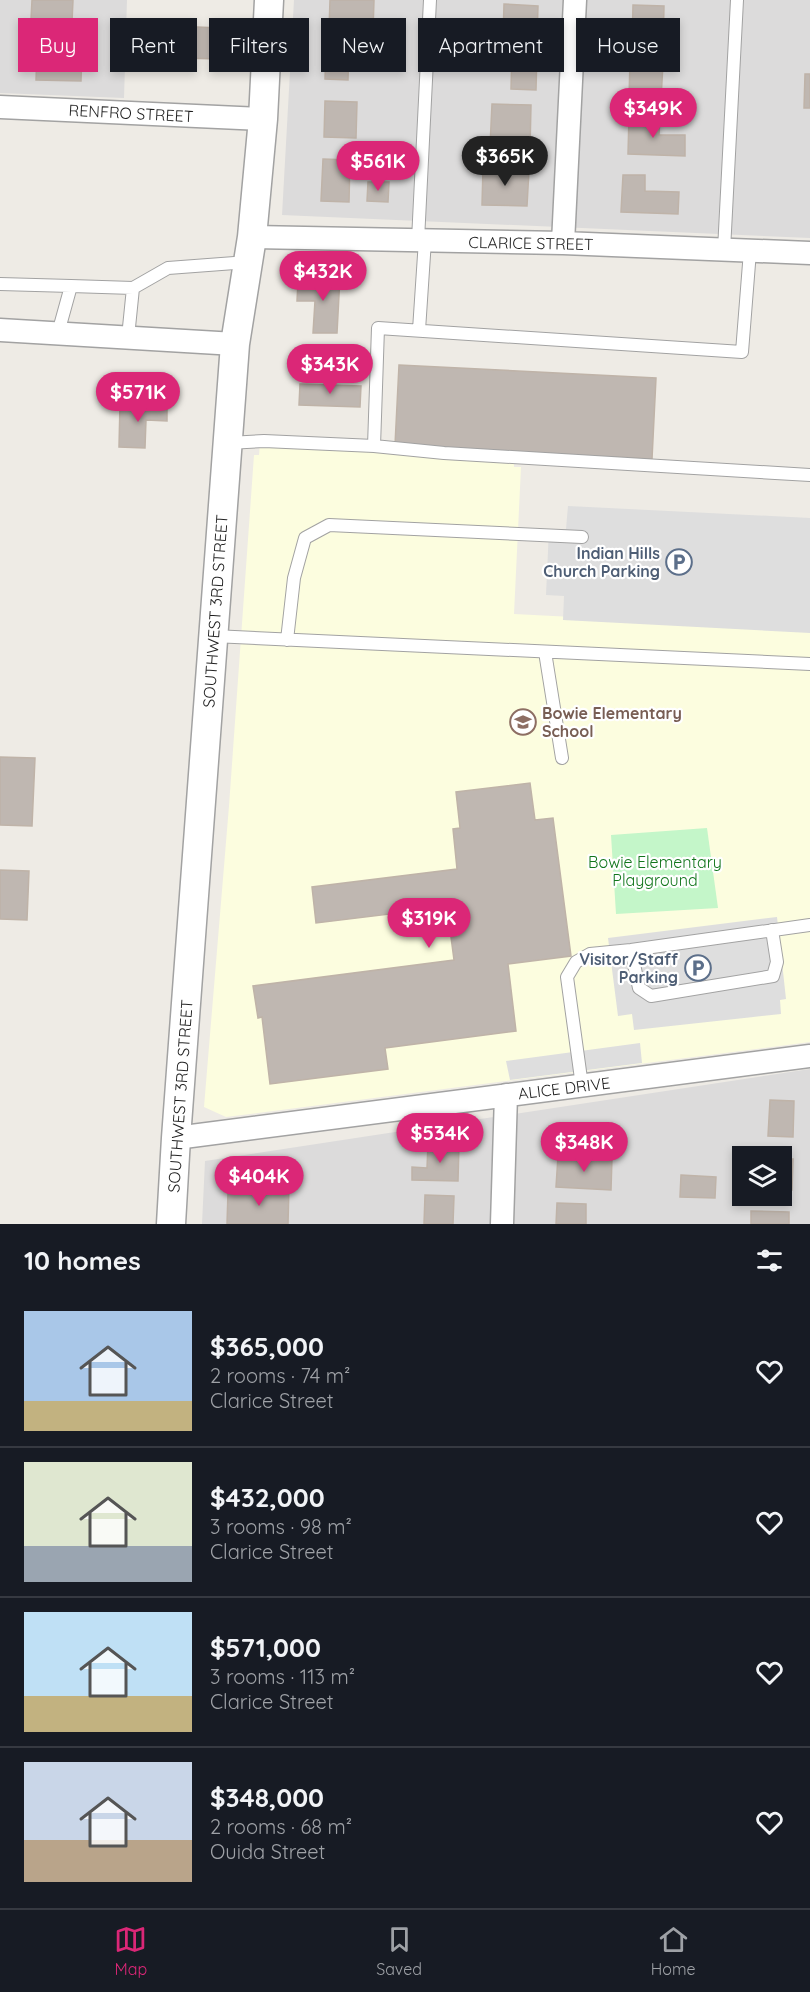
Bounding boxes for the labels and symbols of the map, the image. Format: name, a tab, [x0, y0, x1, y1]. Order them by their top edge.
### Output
pin: $349K	[611, 88, 695, 139]
street label: RENFRO STREET	[68, 100, 194, 126]
pin: $365K	[463, 136, 547, 187]
pin: $561K	[336, 141, 420, 192]
street label: CLARICE STREET	[468, 232, 594, 254]
pin: $432K	[281, 251, 365, 302]
pin: $343K	[288, 344, 372, 395]
pin: $571K	[96, 372, 180, 423]
street label: SOUTHWEST 3RD STREET	[198, 513, 232, 708]
place label: Indian Hills Church Parking	[543, 543, 660, 581]
parking icon: Indian Hills Church Parking	[664, 547, 694, 577]
place label: Bowie Elementary School	[542, 703, 682, 741]
school or university icon: Bowie Elementary School	[508, 707, 538, 737]
park label: Bowie Elementary Playground	[588, 852, 722, 890]
pin: $319K	[387, 898, 471, 949]
place label: Visitor/Staff Parking	[579, 949, 678, 987]
parking icon: Visitor/Staff Parking	[683, 953, 713, 983]
street label: SOUTHWEST 3RD STREET	[163, 998, 197, 1193]
street label: ALICE DRIVE	[517, 1072, 611, 1104]
pin: $534K	[398, 1113, 482, 1164]
pin: $348K	[542, 1122, 626, 1173]
pin: $404K	[217, 1156, 301, 1207]

